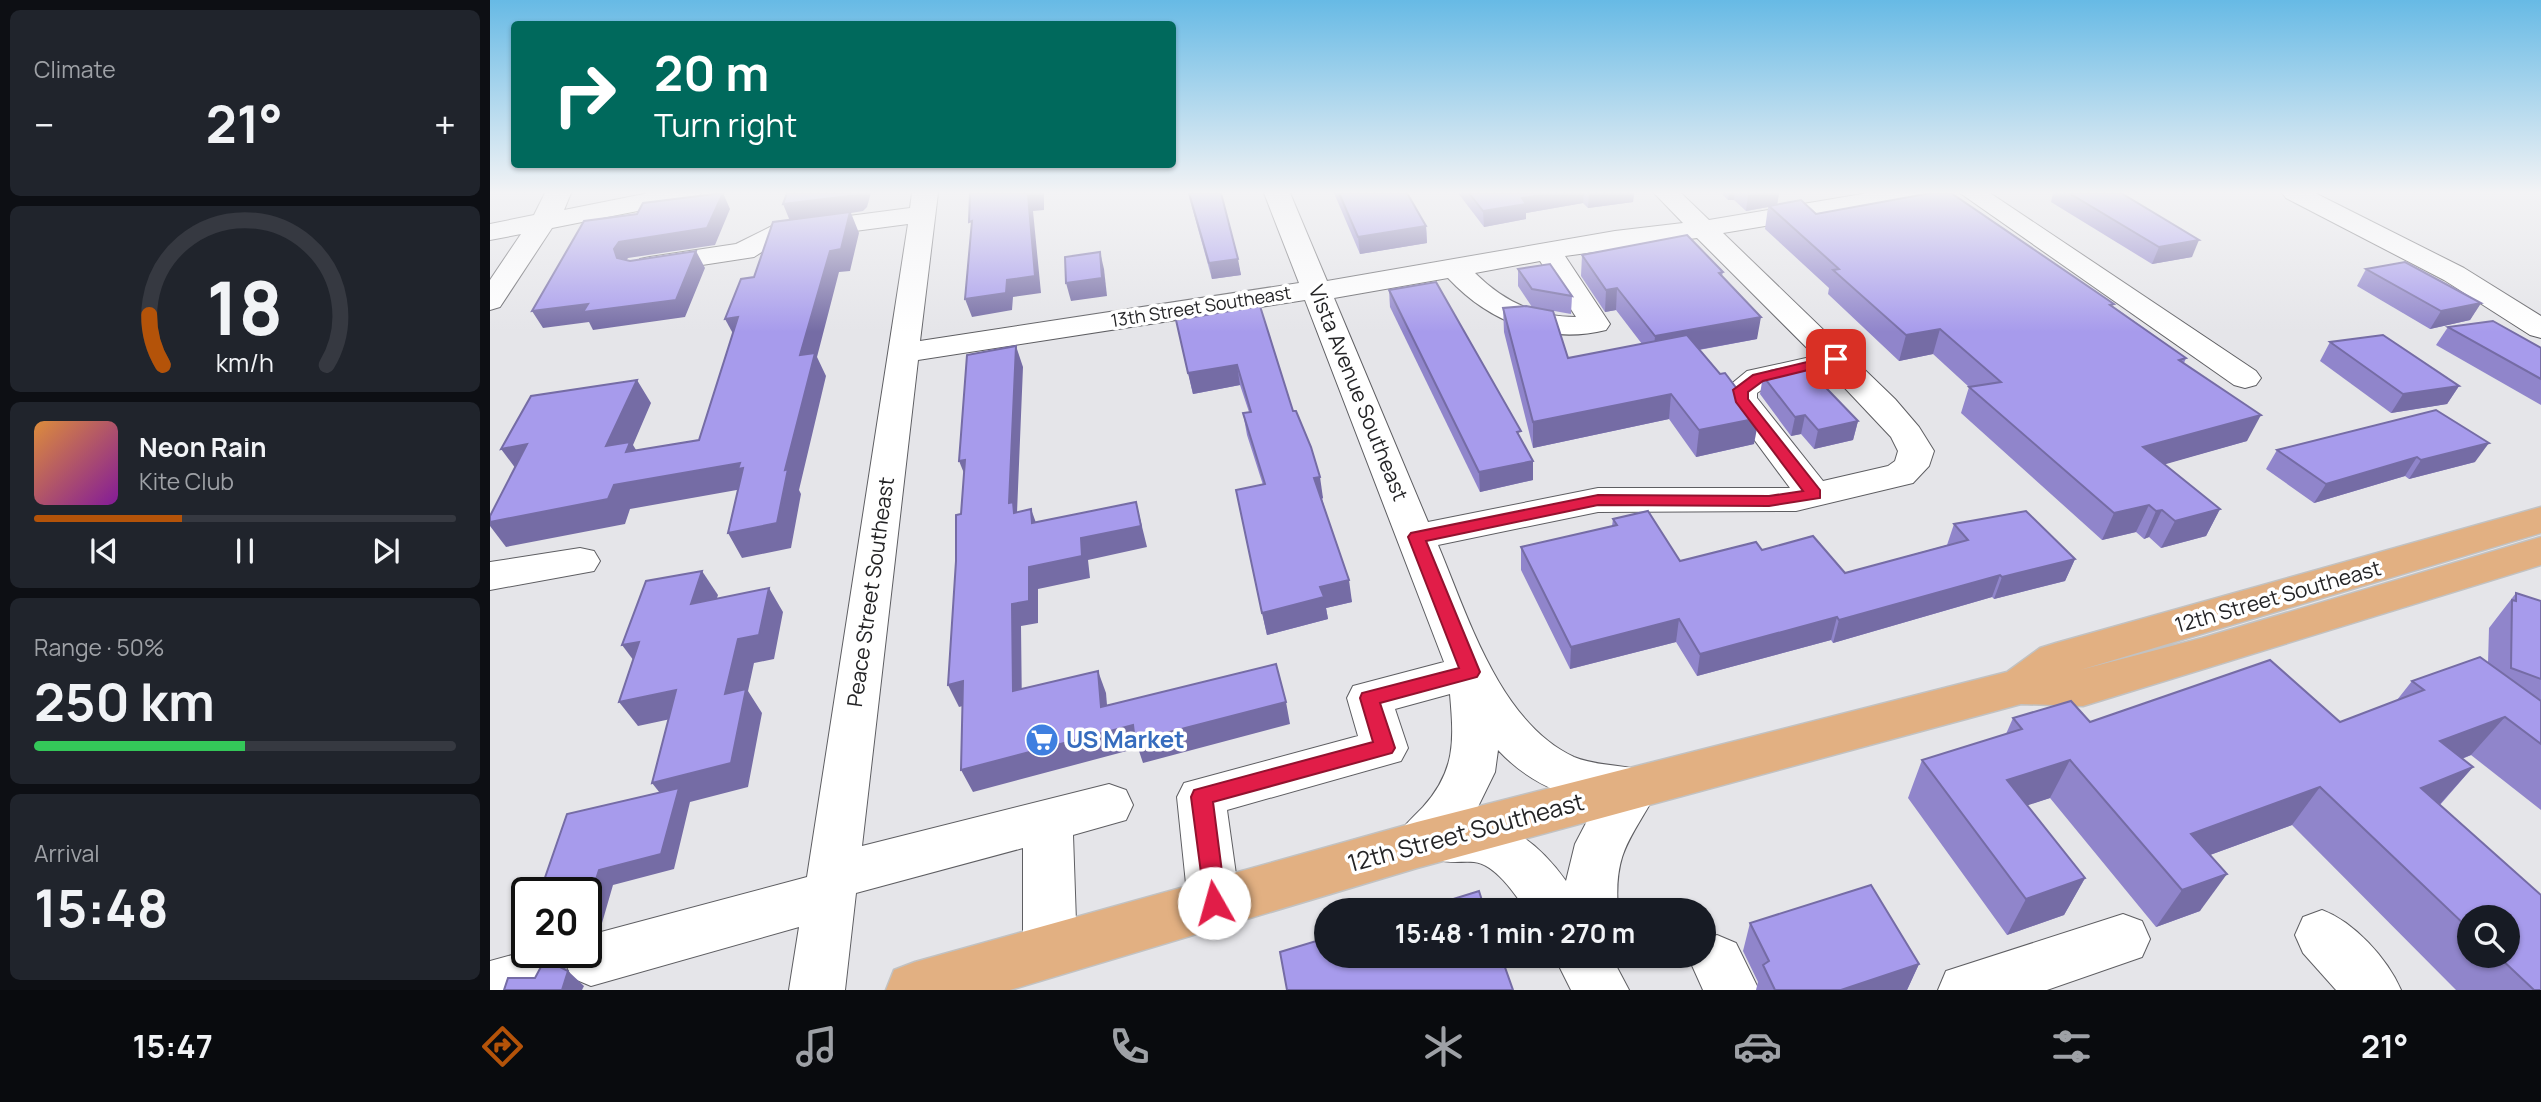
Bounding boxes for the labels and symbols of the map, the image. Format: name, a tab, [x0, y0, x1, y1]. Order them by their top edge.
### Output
street label: 13th Street Southeast	[1109, 280, 1293, 332]
street label: Vista Avenue Southeast	[1303, 281, 1415, 505]
pin	[1806, 329, 1866, 389]
street label: Peace Street Southeast	[840, 475, 900, 709]
street label: 12th Street Southeast	[2171, 553, 2384, 639]
supermarket icon: US Market	[1023, 721, 1061, 759]
place label: US Market	[1066, 722, 1185, 755]
street label: 12th Street Southeast	[1344, 784, 1587, 879]
position arrow	[1177, 866, 1251, 940]
speed limit sign: 20	[511, 877, 602, 968]

